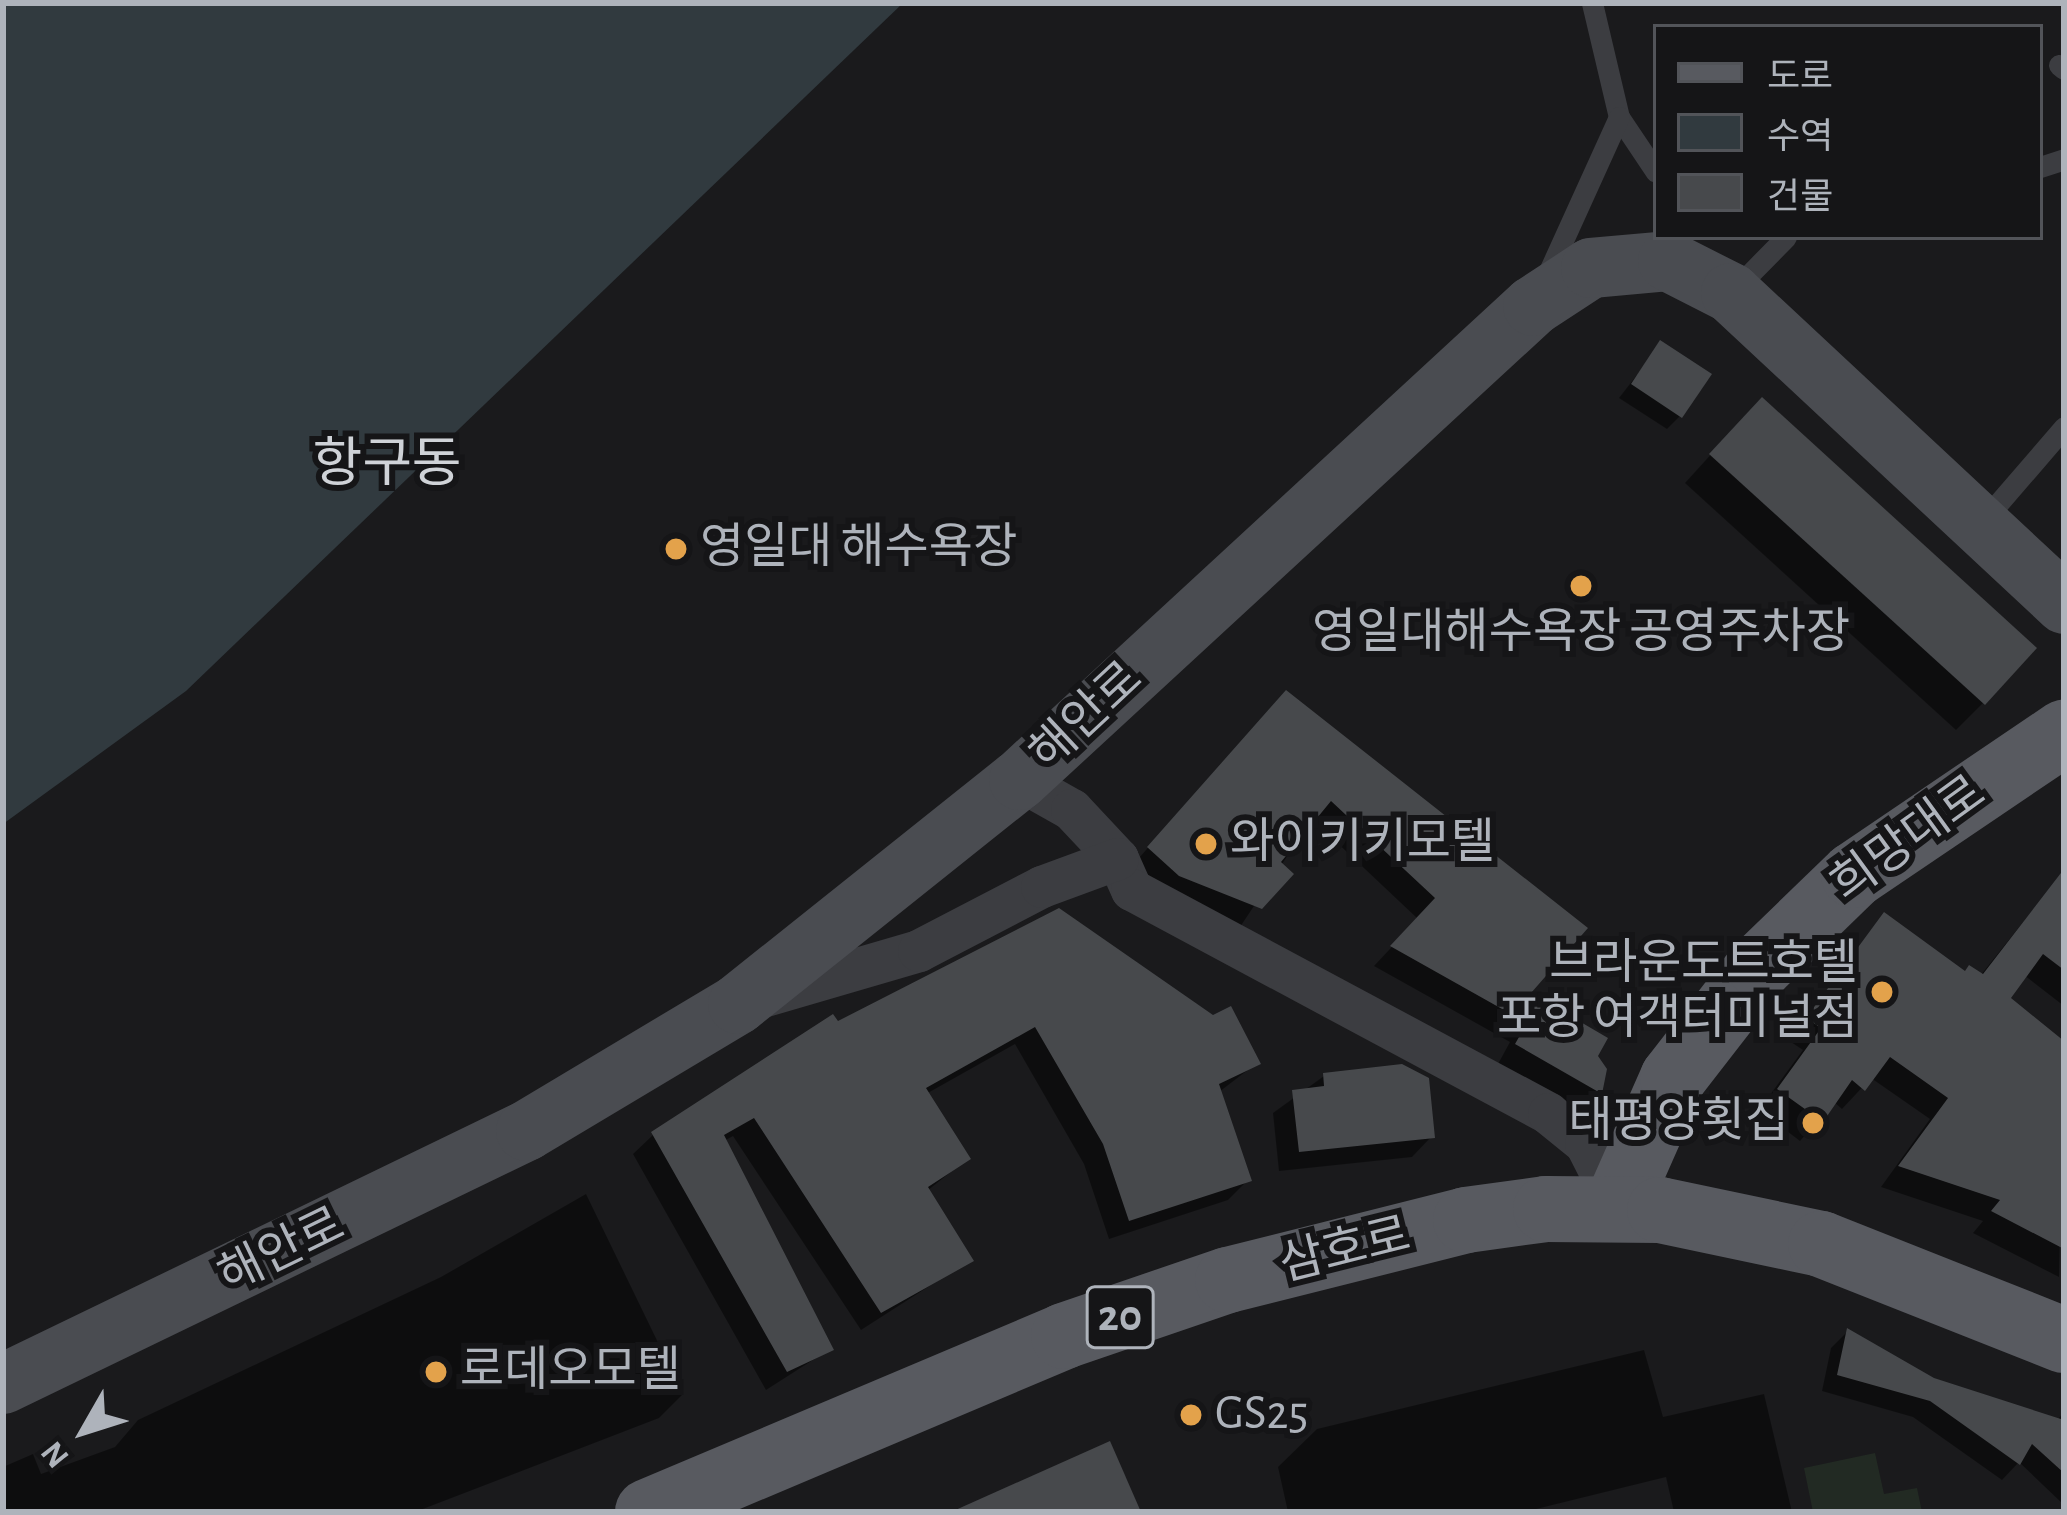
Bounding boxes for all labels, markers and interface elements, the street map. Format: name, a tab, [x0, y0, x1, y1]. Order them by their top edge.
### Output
legend	[1653, 24, 2043, 240]
text: 도로	[1767, 59, 1833, 95]
text: 수역	[1767, 119, 1833, 155]
text: 건물	[1767, 179, 1833, 215]
district label: 항구동	[312, 433, 462, 497]
place label: 영일대 해수욕장	[700, 520, 1017, 578]
marker: 영일대 해수욕장	[663, 536, 689, 562]
marker: 영일대해수욕장 공영주차장	[1568, 573, 1594, 599]
place label: 영일대해수욕장 공영주차장	[1312, 605, 1850, 663]
street label: 해안로	[1019, 651, 1155, 783]
street label: 희망대로	[1821, 765, 1997, 915]
place label: 와이키키모텔	[1230, 815, 1495, 873]
marker: 와이키키모텔	[1193, 831, 1219, 857]
place label: 브라운도트호텔 포항 여객터미널점	[1497, 935, 1858, 1048]
marker: 브라운도트호텔 포항 여객터미널점	[1869, 979, 1895, 1005]
place label: 태평양횟집	[1568, 1094, 1789, 1152]
marker: 태평양횟집	[1800, 1110, 1826, 1136]
street label: 해안로	[210, 1197, 354, 1307]
street label: 삼호로	[1274, 1207, 1416, 1295]
road number: 20	[1084, 1278, 1156, 1356]
place label: 로데오모텔	[460, 1343, 681, 1401]
marker: 로데오모텔	[423, 1359, 449, 1385]
north arrow	[24, 1371, 144, 1491]
place label: GS25	[1215, 1386, 1308, 1444]
marker: GS25	[1178, 1402, 1204, 1428]
text: N	[36, 1435, 76, 1473]

